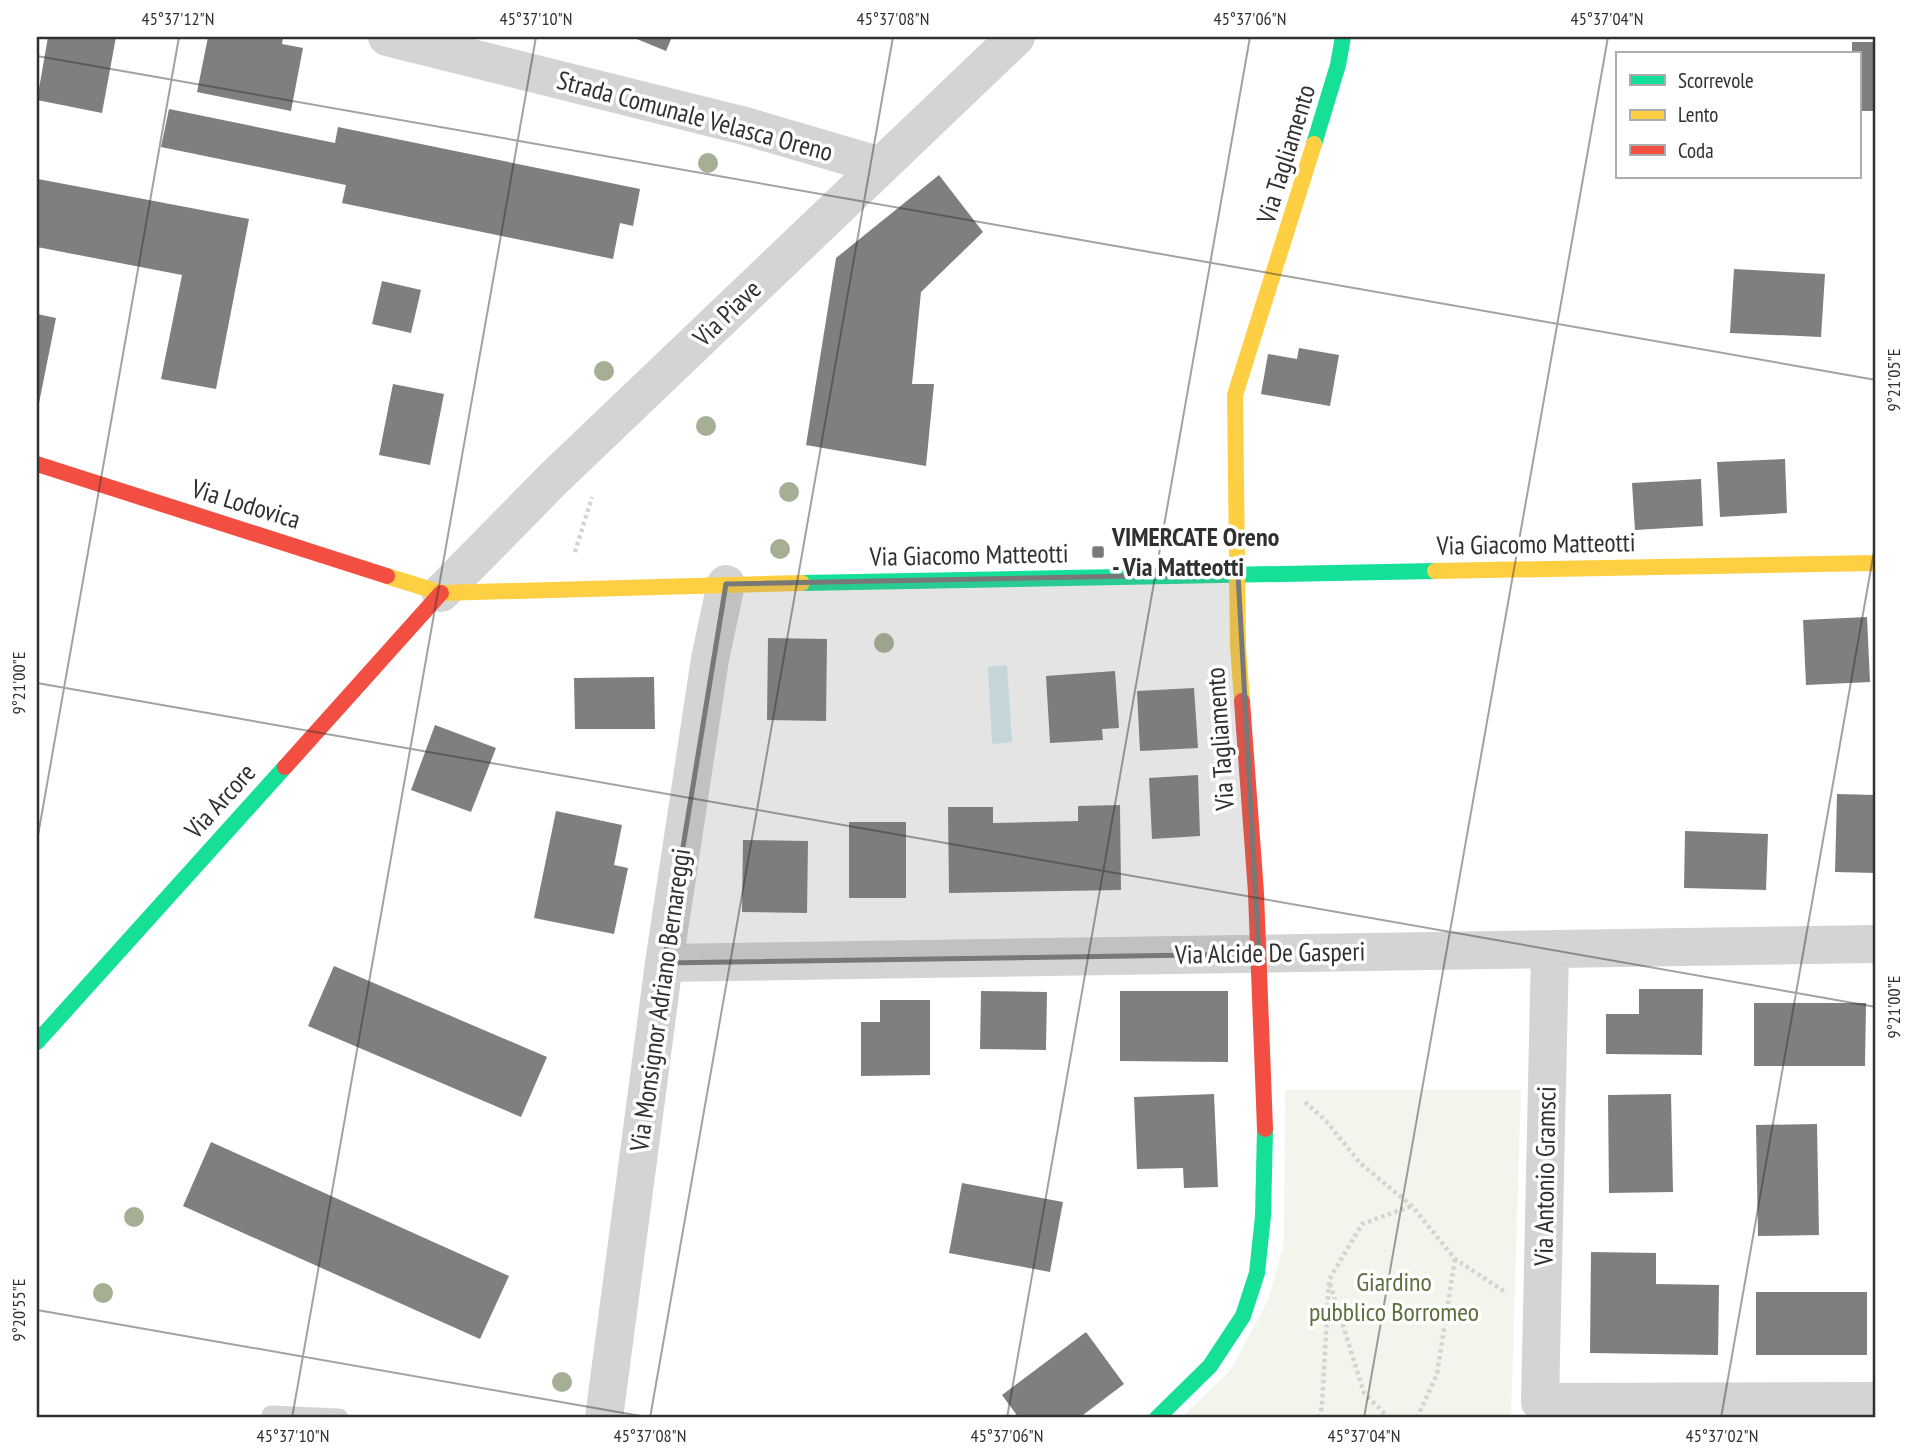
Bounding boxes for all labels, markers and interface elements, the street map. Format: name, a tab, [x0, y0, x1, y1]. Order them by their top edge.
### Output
text: 45°37'12"N	[142, 7, 214, 30]
text: 45°37'10"N	[500, 7, 572, 30]
text: 45°37'08"N	[857, 7, 929, 30]
text: 45°37'06"N	[1214, 7, 1286, 30]
text: 45°37'04"N	[1571, 7, 1643, 30]
legend	[1616, 52, 1860, 178]
street label: Strada Comunale Velasca Oreno	[554, 63, 836, 168]
text: Scorrevole	[1678, 67, 1754, 94]
street label: Via Tagliamento	[1249, 81, 1322, 228]
text: Lento	[1678, 101, 1718, 128]
text: Coda	[1678, 137, 1714, 164]
street label: Via Piave	[685, 272, 768, 354]
text: 9°21'05"E	[1882, 349, 1905, 411]
street label: Via Lodovica	[187, 471, 305, 536]
place label: VIMERCATE Oreno - Via Matteotti	[1111, 520, 1279, 583]
street label: Via Giacomo Matteotti	[1435, 525, 1636, 562]
street label: Via Giacomo Matteotti	[868, 536, 1069, 573]
marker: VIMERCATE Oreno - Via Matteotti	[1090, 544, 1106, 560]
text: 9°21'00"E	[7, 652, 30, 714]
street label: Via Tagliamento	[1198, 666, 1241, 813]
street label: Via Arcore	[177, 756, 262, 846]
street label: Via Monsignor Adriano Bernareggi	[622, 846, 697, 1155]
street label: Via Alcide De Gasperi	[1174, 934, 1365, 971]
text: 9°21'00"E	[1882, 976, 1905, 1038]
street label: Via Antonio Gramsci	[1526, 1086, 1563, 1267]
park label: Giardino pubblico Borromeo	[1309, 1265, 1479, 1328]
text: 9°20'55"E	[7, 1279, 30, 1341]
text: 45°37'10"N	[257, 1424, 329, 1447]
text: 45°37'08"N	[614, 1424, 686, 1447]
text: 45°37'06"N	[971, 1424, 1043, 1447]
text: 45°37'04"N	[1328, 1424, 1400, 1447]
text: 45°37'02"N	[1686, 1424, 1758, 1447]

